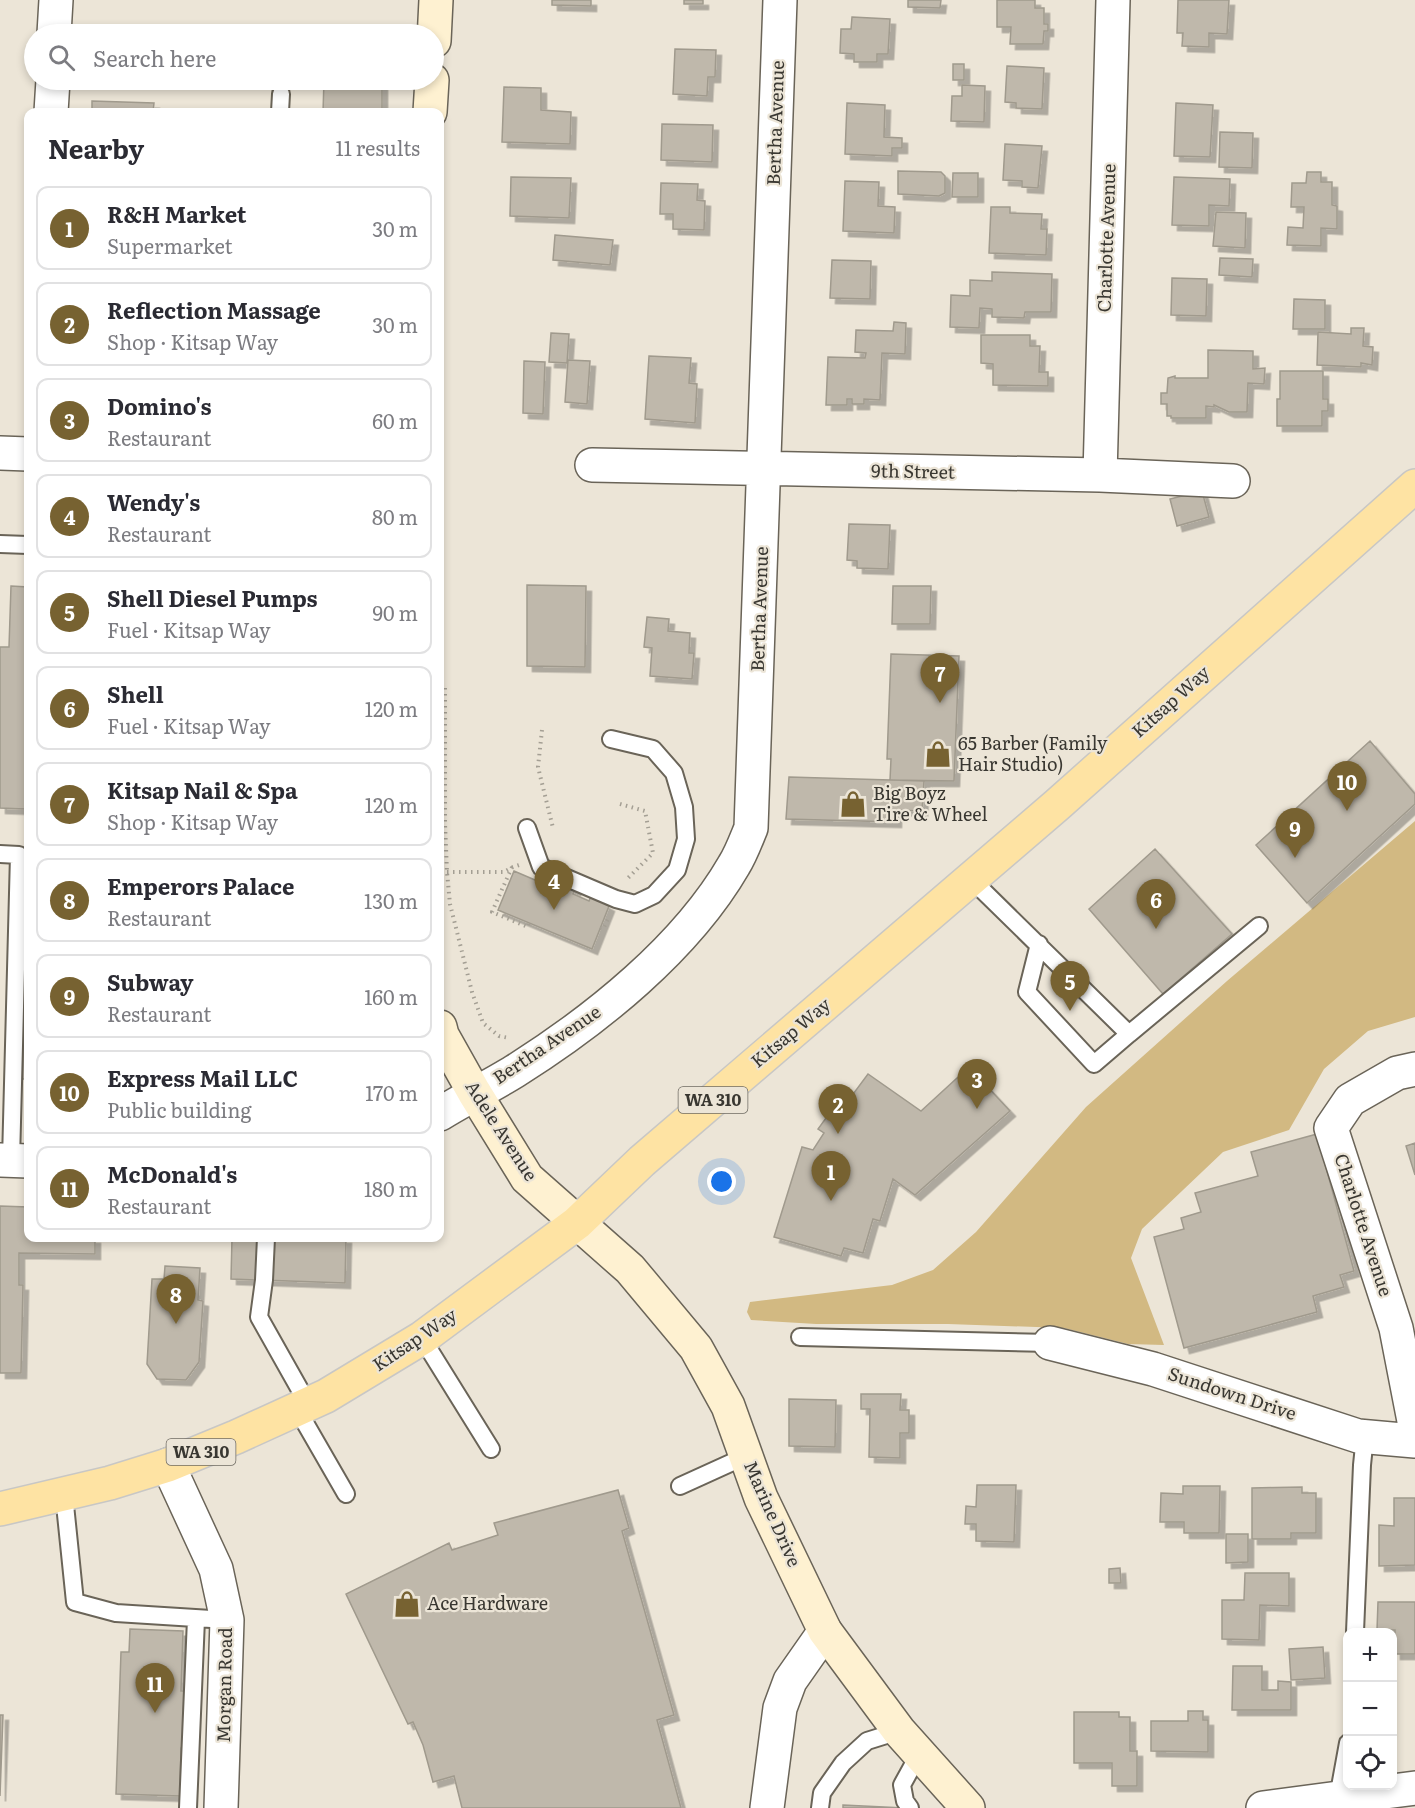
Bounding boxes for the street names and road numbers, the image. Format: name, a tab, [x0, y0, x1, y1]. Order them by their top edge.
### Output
street label: Bertha Avenue	[759, 60, 790, 186]
street label: Charlotte Avenue	[1089, 163, 1122, 313]
street label: 9th Street	[871, 456, 956, 485]
street label: Bertha Avenue	[743, 546, 774, 672]
street label: Kitsap Way	[1125, 658, 1215, 743]
street label: Kitsap Way	[744, 990, 836, 1073]
street label: Bertha Avenue	[487, 998, 606, 1090]
street label: Adele Avenue	[460, 1075, 545, 1186]
road number: WA 310	[678, 1087, 748, 1113]
street label: Charlotte Avenue	[1329, 1150, 1400, 1299]
street label: Kitsap Way	[366, 1300, 462, 1377]
street label: Sundown Drive	[1165, 1359, 1300, 1426]
road number: WA 310	[166, 1439, 236, 1465]
street label: Marine Drive	[738, 1456, 809, 1571]
street label: Morgan Road	[209, 1627, 238, 1743]

